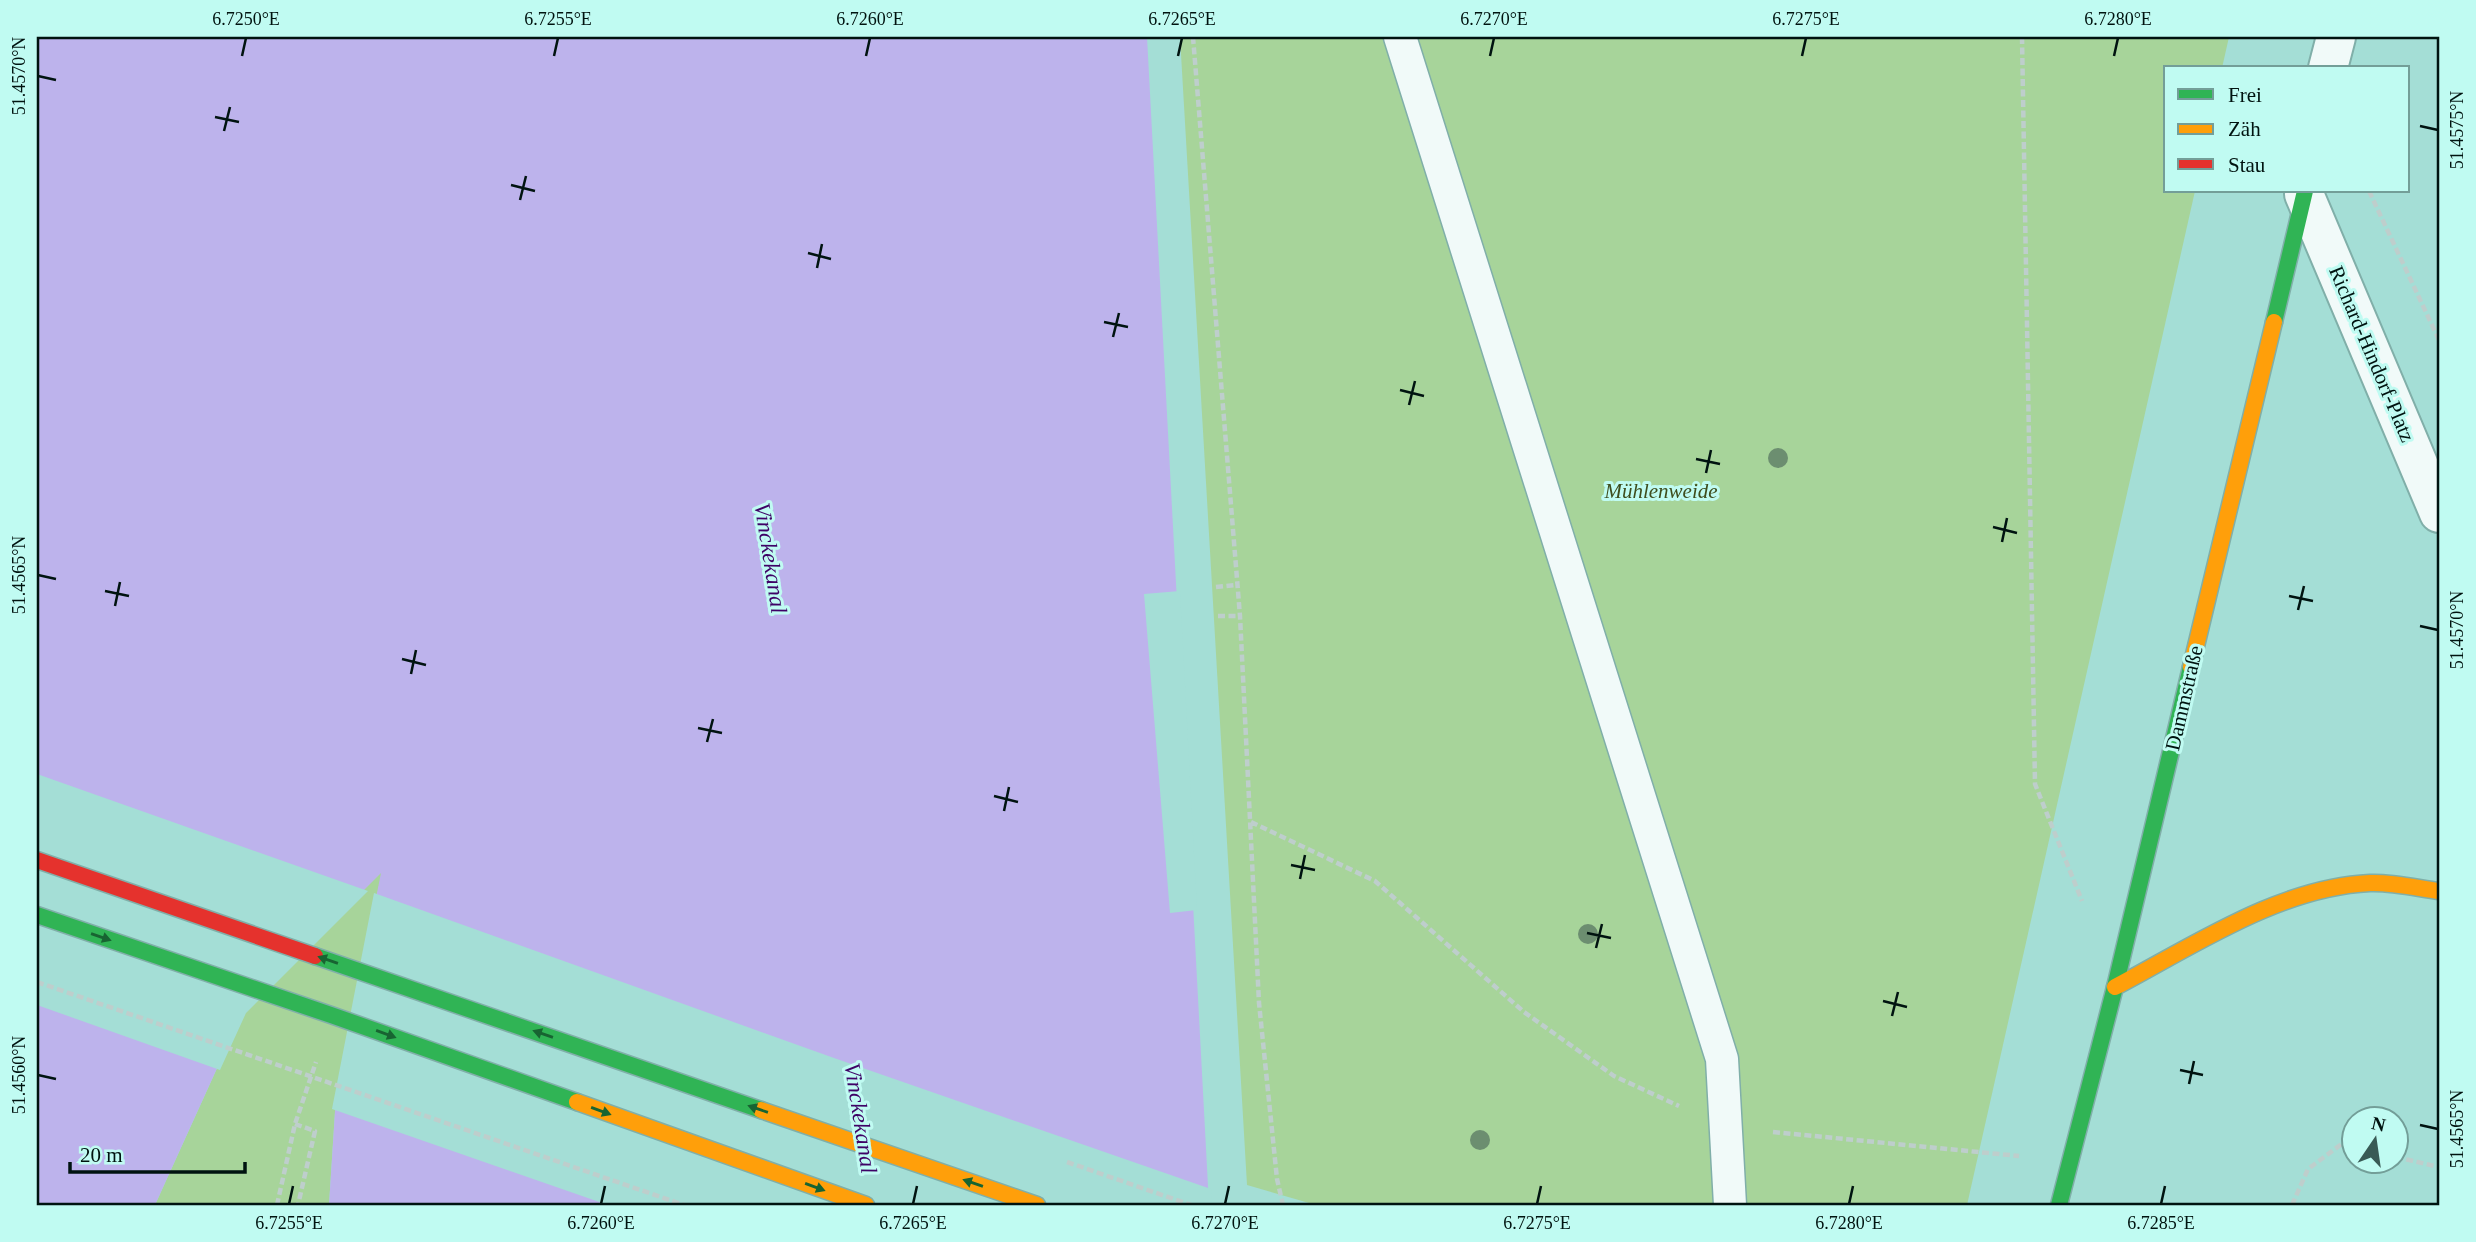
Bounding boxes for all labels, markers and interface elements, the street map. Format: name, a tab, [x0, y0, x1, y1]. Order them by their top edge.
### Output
text: 6.7250°E	[212, 9, 280, 29]
text: 6.7255°E	[524, 9, 592, 29]
text: 6.7260°E	[836, 9, 904, 29]
text: 6.7265°E	[1148, 9, 1216, 29]
text: 6.7270°E	[1460, 9, 1528, 29]
text: 6.7275°E	[1772, 9, 1840, 29]
text: 6.7280°E	[2084, 9, 2152, 29]
text: 51.4570°N	[9, 37, 29, 115]
legend	[2164, 66, 2410, 192]
text: Frei	[2228, 83, 2262, 107]
text: 51.4575°N	[2447, 91, 2467, 169]
text: Zäh	[2228, 117, 2261, 141]
text: Stau	[2228, 153, 2266, 177]
street label: Richard-Hindorf-Platz	[2324, 262, 2420, 446]
park label: Mühlenweide	[1603, 479, 1718, 503]
water label: Vinckekanal	[749, 501, 792, 615]
text: 51.4565°N	[9, 536, 29, 614]
text: 51.4570°N	[2447, 591, 2467, 669]
street label: Dammstraße	[2160, 643, 2208, 753]
one-way arrow	[91, 932, 112, 943]
one-way arrow	[317, 954, 338, 965]
one-way arrow	[532, 1028, 553, 1039]
one-way arrow	[376, 1029, 397, 1040]
text: 51.4560°N	[9, 1036, 29, 1114]
water label: Vinckekanal	[839, 1061, 882, 1175]
text: 51.4565°N	[2447, 1090, 2467, 1168]
one-way arrow	[747, 1103, 768, 1114]
one-way arrow	[590, 1106, 611, 1117]
north arrow	[2340, 1106, 2410, 1176]
text: N	[2370, 1112, 2388, 1136]
scale bar	[70, 1130, 245, 1174]
text: 20 m	[80, 1143, 123, 1167]
one-way arrow	[962, 1177, 983, 1188]
one-way arrow	[804, 1182, 825, 1193]
text: 6.7255°E	[255, 1213, 323, 1233]
text: 6.7260°E	[567, 1213, 635, 1233]
text: 6.7265°E	[879, 1213, 947, 1233]
text: 6.7270°E	[1191, 1213, 1259, 1233]
text: 6.7275°E	[1503, 1213, 1571, 1233]
text: 6.7280°E	[1815, 1213, 1883, 1233]
text: 6.7285°E	[2127, 1213, 2195, 1233]

